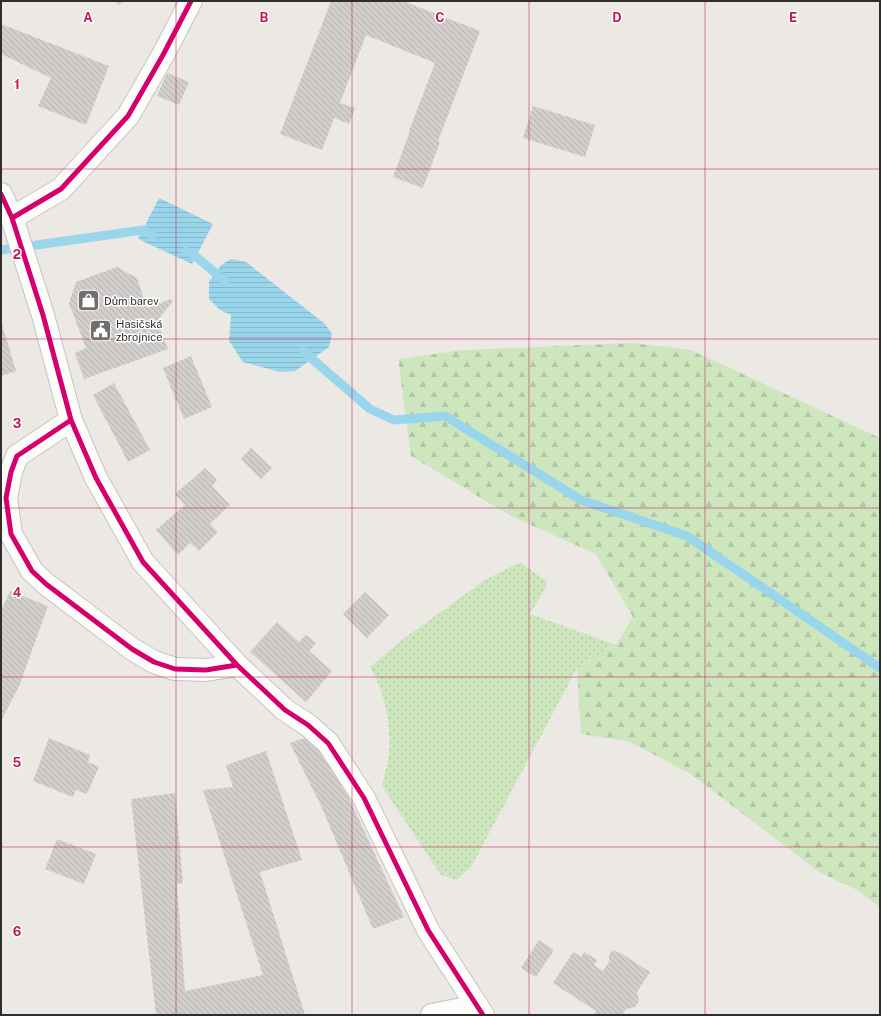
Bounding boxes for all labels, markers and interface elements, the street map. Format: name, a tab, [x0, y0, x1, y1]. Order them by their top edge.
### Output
text: A	[83, 10, 93, 25]
text: B	[260, 10, 269, 25]
text: C	[435, 10, 445, 25]
text: D	[612, 10, 622, 25]
text: E	[789, 10, 797, 25]
text: 1	[14, 77, 20, 92]
text: 2	[13, 247, 21, 262]
shop icon: Dům barev	[76, 288, 102, 314]
place label: Dům barev	[104, 295, 159, 307]
public building icon: Hasičská zbrojnice	[87, 317, 113, 343]
place label: Hasičská zbrojnice	[116, 318, 162, 343]
text: 3	[13, 416, 22, 431]
text: 4	[13, 585, 22, 600]
text: 5	[13, 755, 22, 770]
text: 6	[13, 924, 22, 939]

